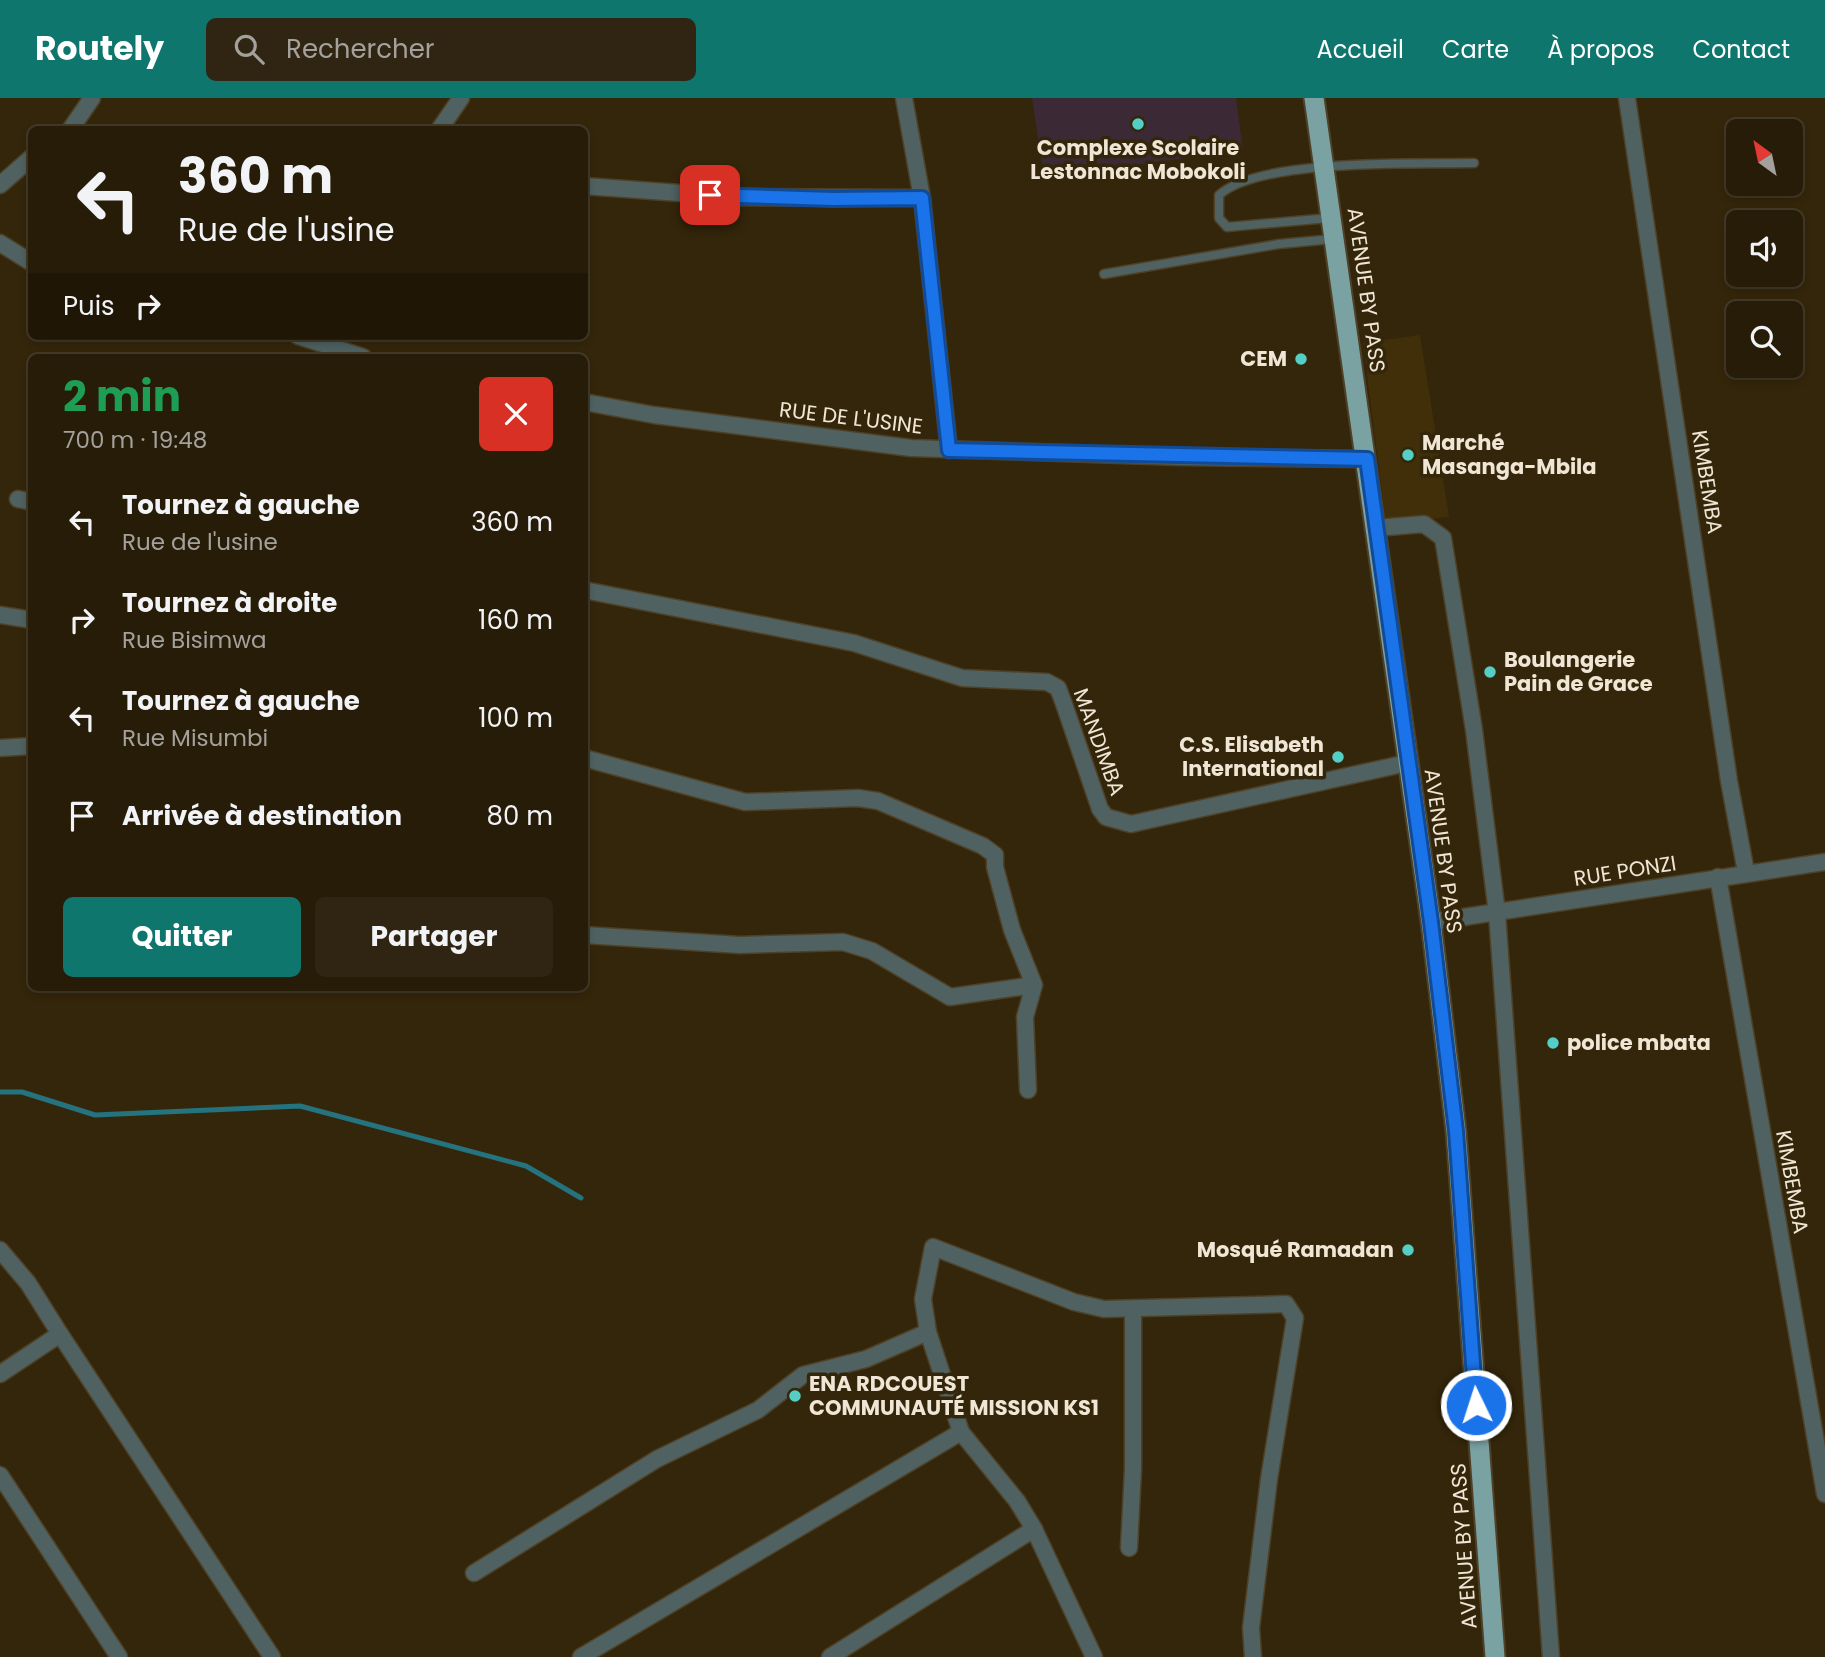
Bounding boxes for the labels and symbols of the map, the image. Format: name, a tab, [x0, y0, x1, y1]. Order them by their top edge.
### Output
marker: Complexe Scolaire Lestonnac Mobokoli	[1130, 116, 1146, 132]
north arrow	[1726, 119, 1802, 196]
place label: Complexe Scolaire Lestonnac Mobokoli	[1030, 133, 1246, 186]
pin	[680, 165, 740, 225]
street label: AVENUE BY PASS	[1341, 206, 1392, 374]
place label: CEM	[1240, 344, 1287, 373]
marker: CEM	[1293, 351, 1309, 367]
street label: RUE DE L'USINE	[778, 394, 924, 441]
place label: Marché Masanga-Mbila	[1422, 428, 1597, 481]
street label: KIMBEMBA	[1685, 428, 1730, 536]
marker: Marché Masanga-Mbila	[1400, 447, 1416, 463]
place label: Boulangerie Pain de Grace	[1504, 645, 1653, 698]
marker: Boulangerie Pain de Grace	[1482, 664, 1498, 680]
street label: MANDIMBA	[1067, 684, 1132, 799]
place label: C.S. Elisabeth International	[1179, 730, 1324, 783]
marker: C.S. Elisabeth International	[1330, 749, 1346, 765]
street label: AVENUE BY PASS	[1418, 767, 1469, 935]
street label: RUE PONZI	[1572, 848, 1678, 893]
place label: police mbata	[1567, 1028, 1711, 1057]
marker: police mbata	[1545, 1035, 1561, 1051]
street label: KIMBEMBA	[1769, 1128, 1816, 1236]
place label: Mosqué Ramadan	[1197, 1235, 1394, 1264]
marker: Mosqué Ramadan	[1400, 1242, 1416, 1258]
position arrow	[1439, 1368, 1513, 1442]
place label: ENA RDCOUEST COMMUNAUTÉ MISSION KS1	[809, 1369, 1099, 1422]
marker: ENA RDCOUEST COMMUNAUTÉ MISSION KS1	[787, 1388, 803, 1404]
street label: AVENUE BY PASS	[1443, 1462, 1484, 1630]

